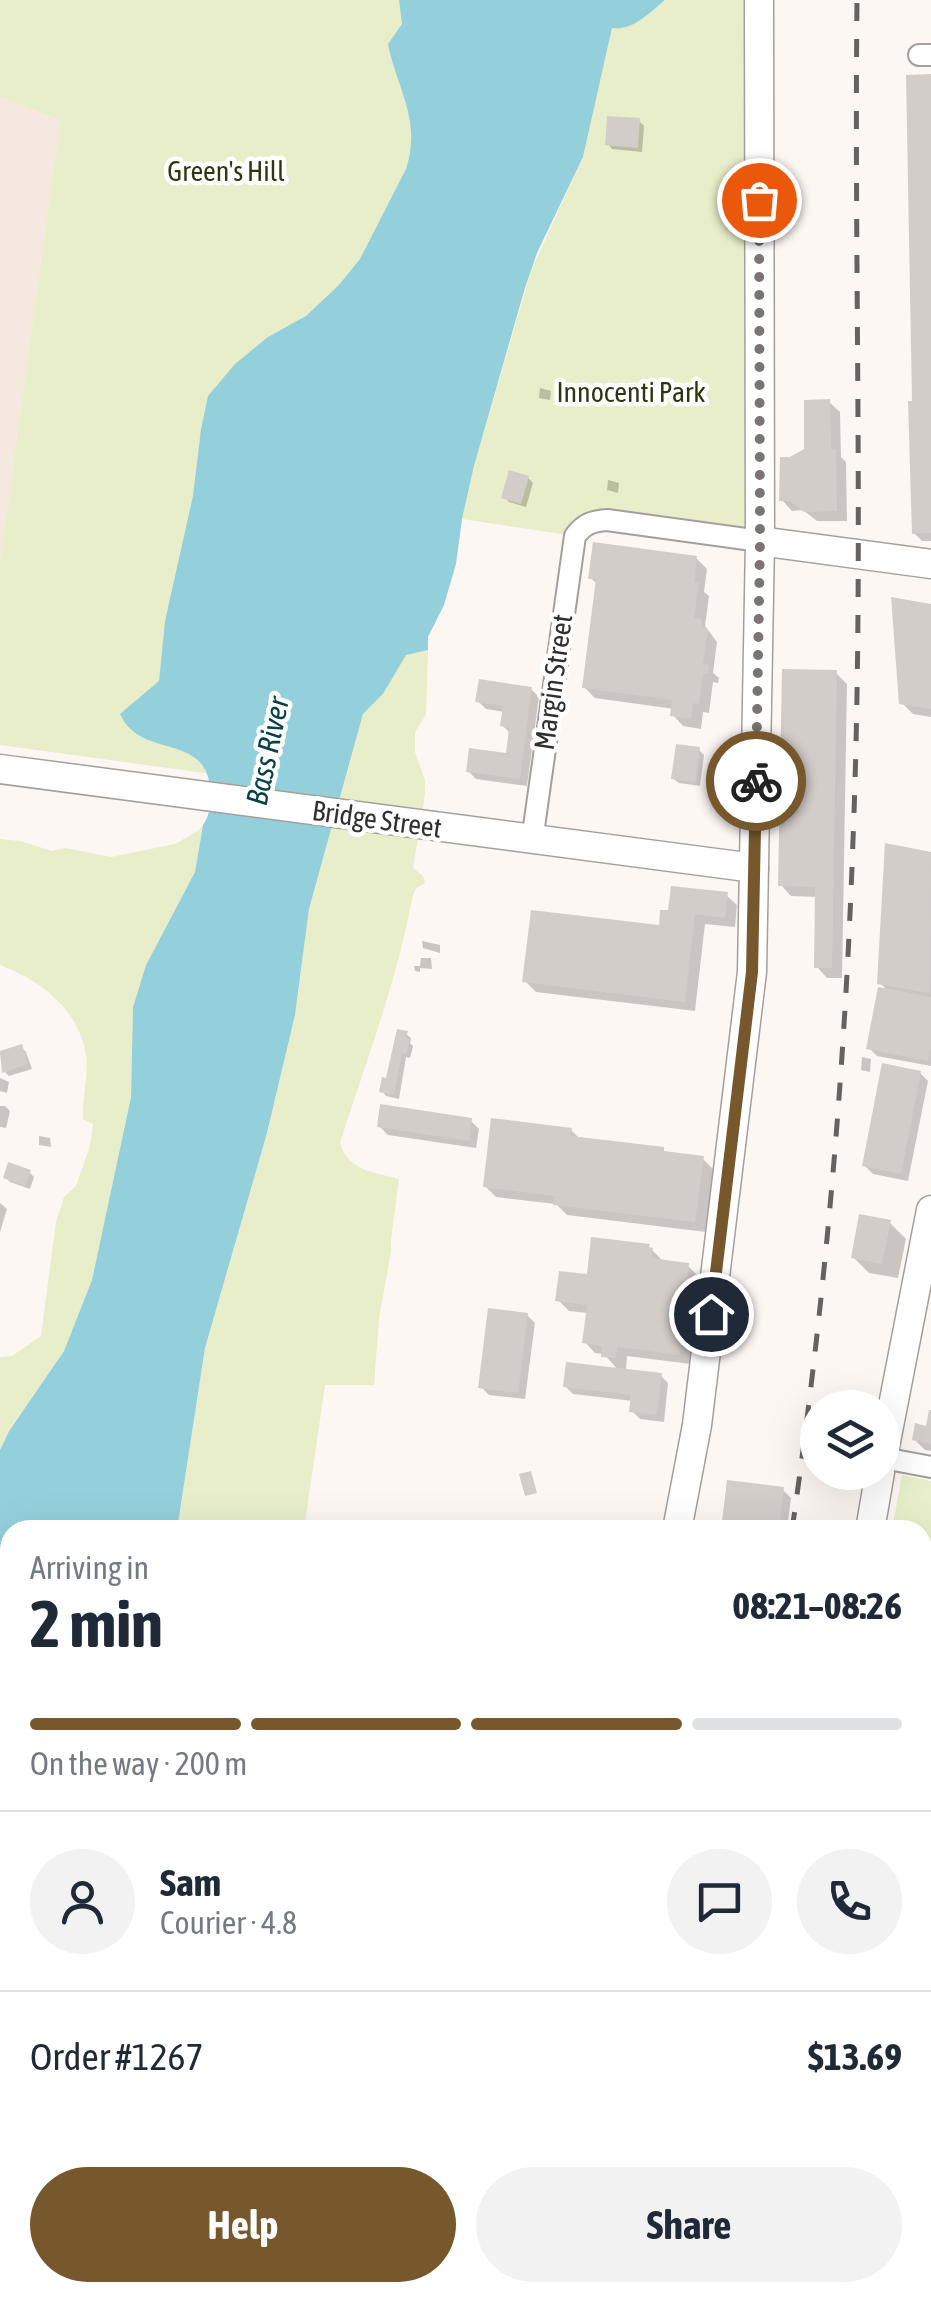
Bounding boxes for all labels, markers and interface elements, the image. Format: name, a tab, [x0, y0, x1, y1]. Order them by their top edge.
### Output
park label: Green's Hill	[167, 155, 285, 187]
pin	[717, 158, 802, 243]
icon: bag	[732, 173, 787, 228]
park label: Innocenti Park	[556, 376, 706, 408]
street label: Margin Street	[528, 612, 578, 752]
water label: Bass River	[239, 693, 295, 808]
courier	[706, 731, 806, 831]
icon: bike	[729, 754, 784, 809]
street label: Bridge Street	[310, 794, 444, 844]
pin	[669, 1272, 754, 1357]
icon: home	[684, 1287, 739, 1342]
map controls	[800, 1390, 900, 1490]
button: layers	[800, 1390, 900, 1490]
text: Arriving in	[30, 1549, 149, 1586]
text: 08:21–08:26	[732, 1584, 902, 1627]
text: 2 min	[30, 1586, 163, 1661]
text: On the way · 200 m	[30, 1745, 247, 1782]
button: person	[30, 1849, 135, 1954]
button: chat	[667, 1849, 772, 1954]
button: phone	[797, 1849, 902, 1954]
text: Sam	[160, 1861, 221, 1904]
text: Courier · 4.8	[160, 1904, 297, 1941]
text: Order #1267	[30, 2035, 203, 2078]
text: $13.69	[808, 2035, 902, 2078]
button: Help	[30, 2167, 456, 2282]
button: Share	[476, 2167, 902, 2282]

